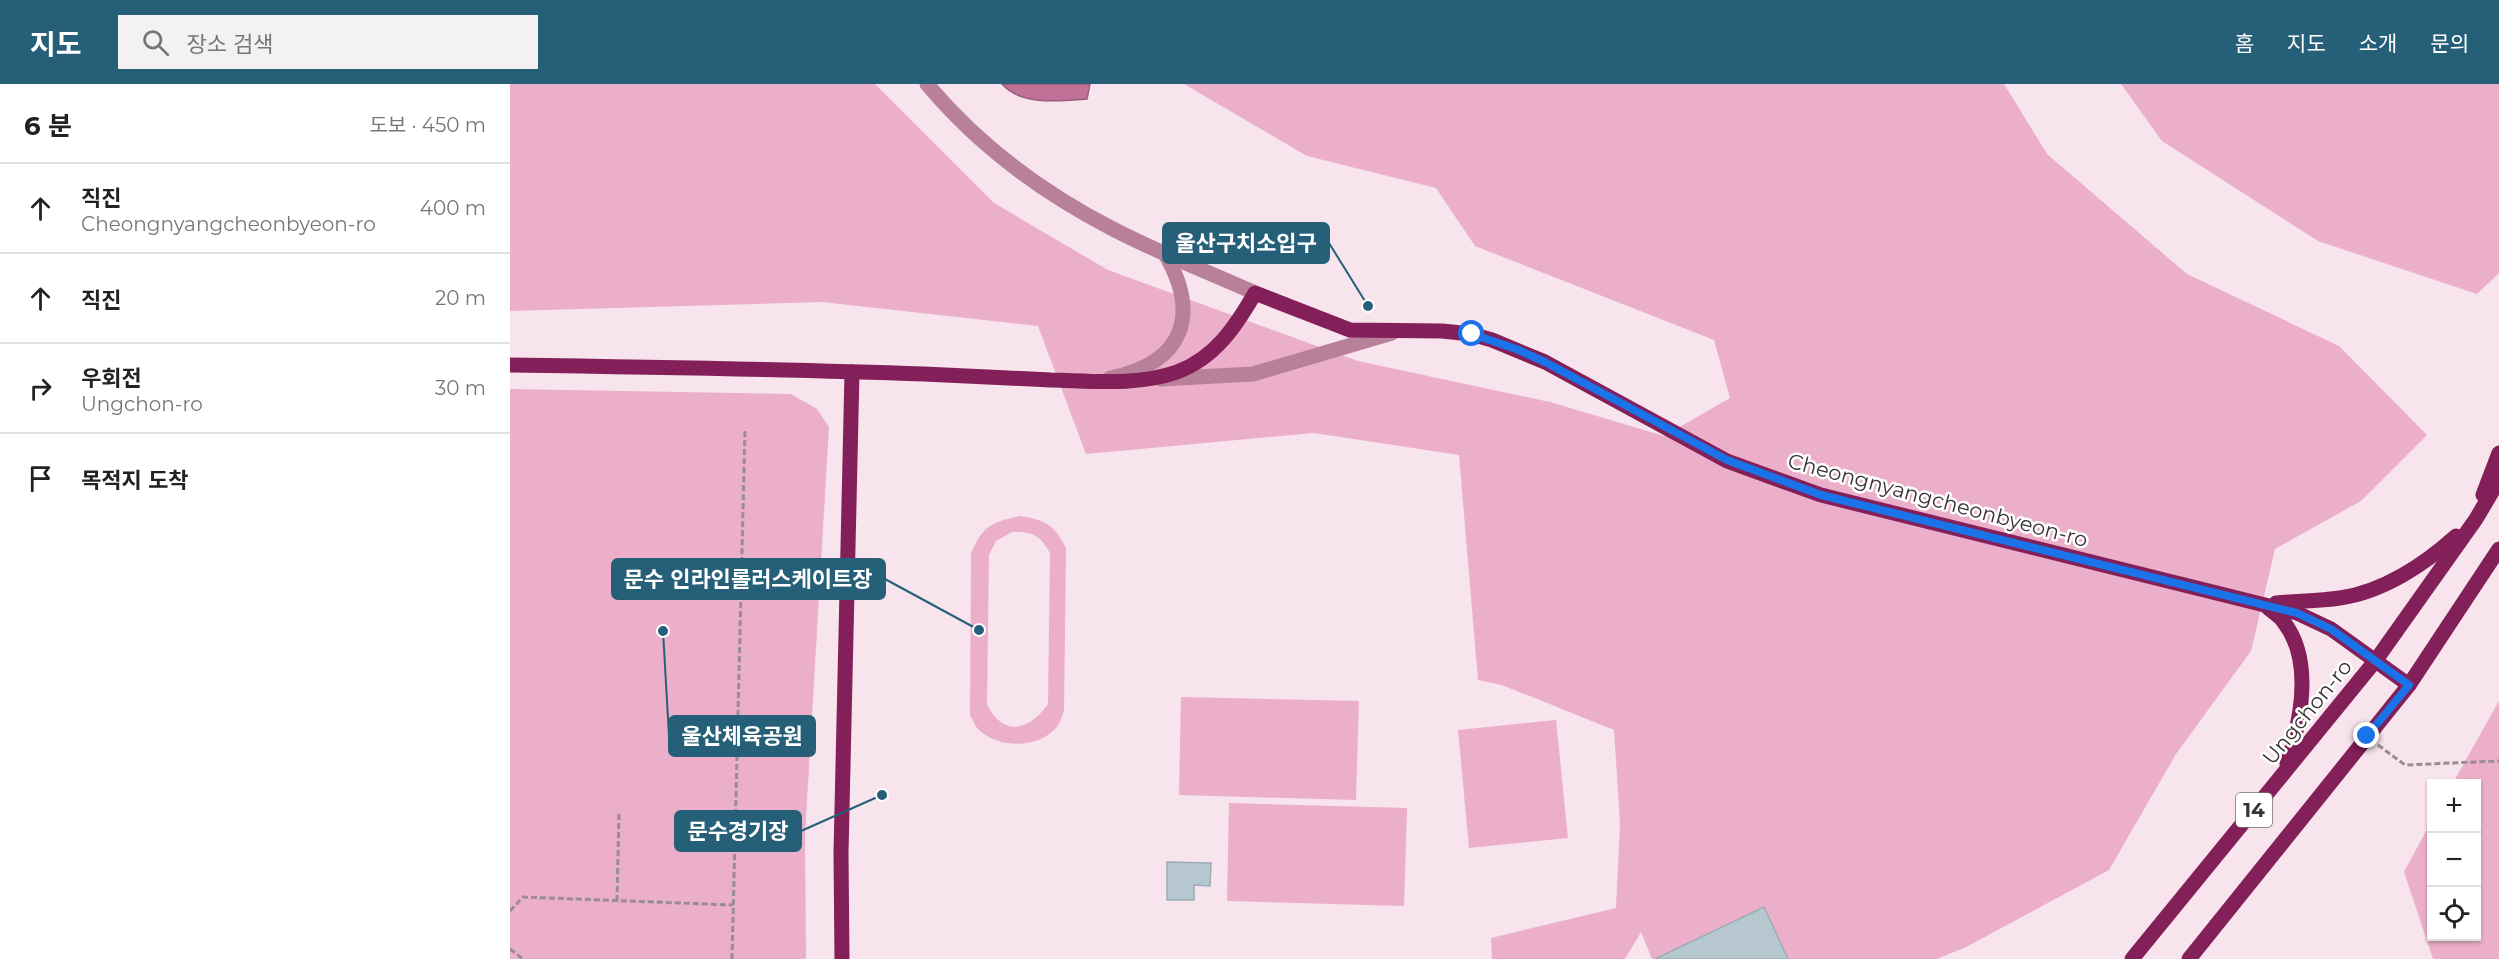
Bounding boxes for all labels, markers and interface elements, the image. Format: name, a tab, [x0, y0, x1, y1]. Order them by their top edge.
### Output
search box	[118, 15, 538, 69]
icon: search	[139, 26, 172, 59]
text: 지도	[30, 27, 82, 61]
text: 장소 검색	[187, 31, 273, 58]
text: 홈	[2235, 31, 2254, 56]
text: 지도	[2287, 31, 2326, 56]
text: 소개	[2359, 31, 2397, 56]
text: 문의	[2430, 31, 2469, 56]
text: 6 분	[24, 110, 72, 142]
text: 도보 · 450 m	[369, 113, 486, 137]
text: 직진	[81, 185, 121, 212]
icon: ahead	[24, 192, 57, 225]
text: 400 m	[420, 196, 486, 220]
text: Cheongnyangcheonbyeon-ro	[81, 212, 376, 236]
callout: 울산구치소입구	[1163, 223, 1329, 263]
text: 울산구치소입구	[1175, 230, 1317, 257]
icon: ahead	[24, 282, 57, 315]
text: 20 m	[435, 286, 486, 310]
text: 직진	[81, 287, 121, 314]
route start	[1458, 320, 1484, 346]
text: 우회전	[81, 365, 142, 392]
icon: right	[24, 372, 57, 405]
text: 30 m	[435, 376, 486, 400]
text: Ungchon-ro	[81, 392, 203, 416]
street label: Cheongnyangcheonbyeon-ro	[1785, 448, 2091, 552]
icon: arrive	[24, 462, 57, 495]
text: 목적지 도착	[81, 467, 188, 494]
callout: 문수 인라인롤러스케이트장	[612, 559, 885, 599]
text: 문수 인라인롤러스케이트장	[623, 566, 873, 593]
street label: Ungchon-ro	[2257, 654, 2357, 770]
callout: 울산체육공원	[669, 716, 815, 756]
route end	[2353, 722, 2379, 748]
text: 울산체육공원	[681, 723, 803, 750]
map controls	[2427, 779, 2481, 941]
button: +	[2427, 779, 2481, 833]
road number: 14	[2236, 793, 2272, 827]
callout: 문수경기장	[675, 811, 801, 851]
text: 문수경기장	[687, 818, 789, 845]
button: −	[2427, 833, 2481, 887]
button: locate	[2427, 887, 2481, 941]

